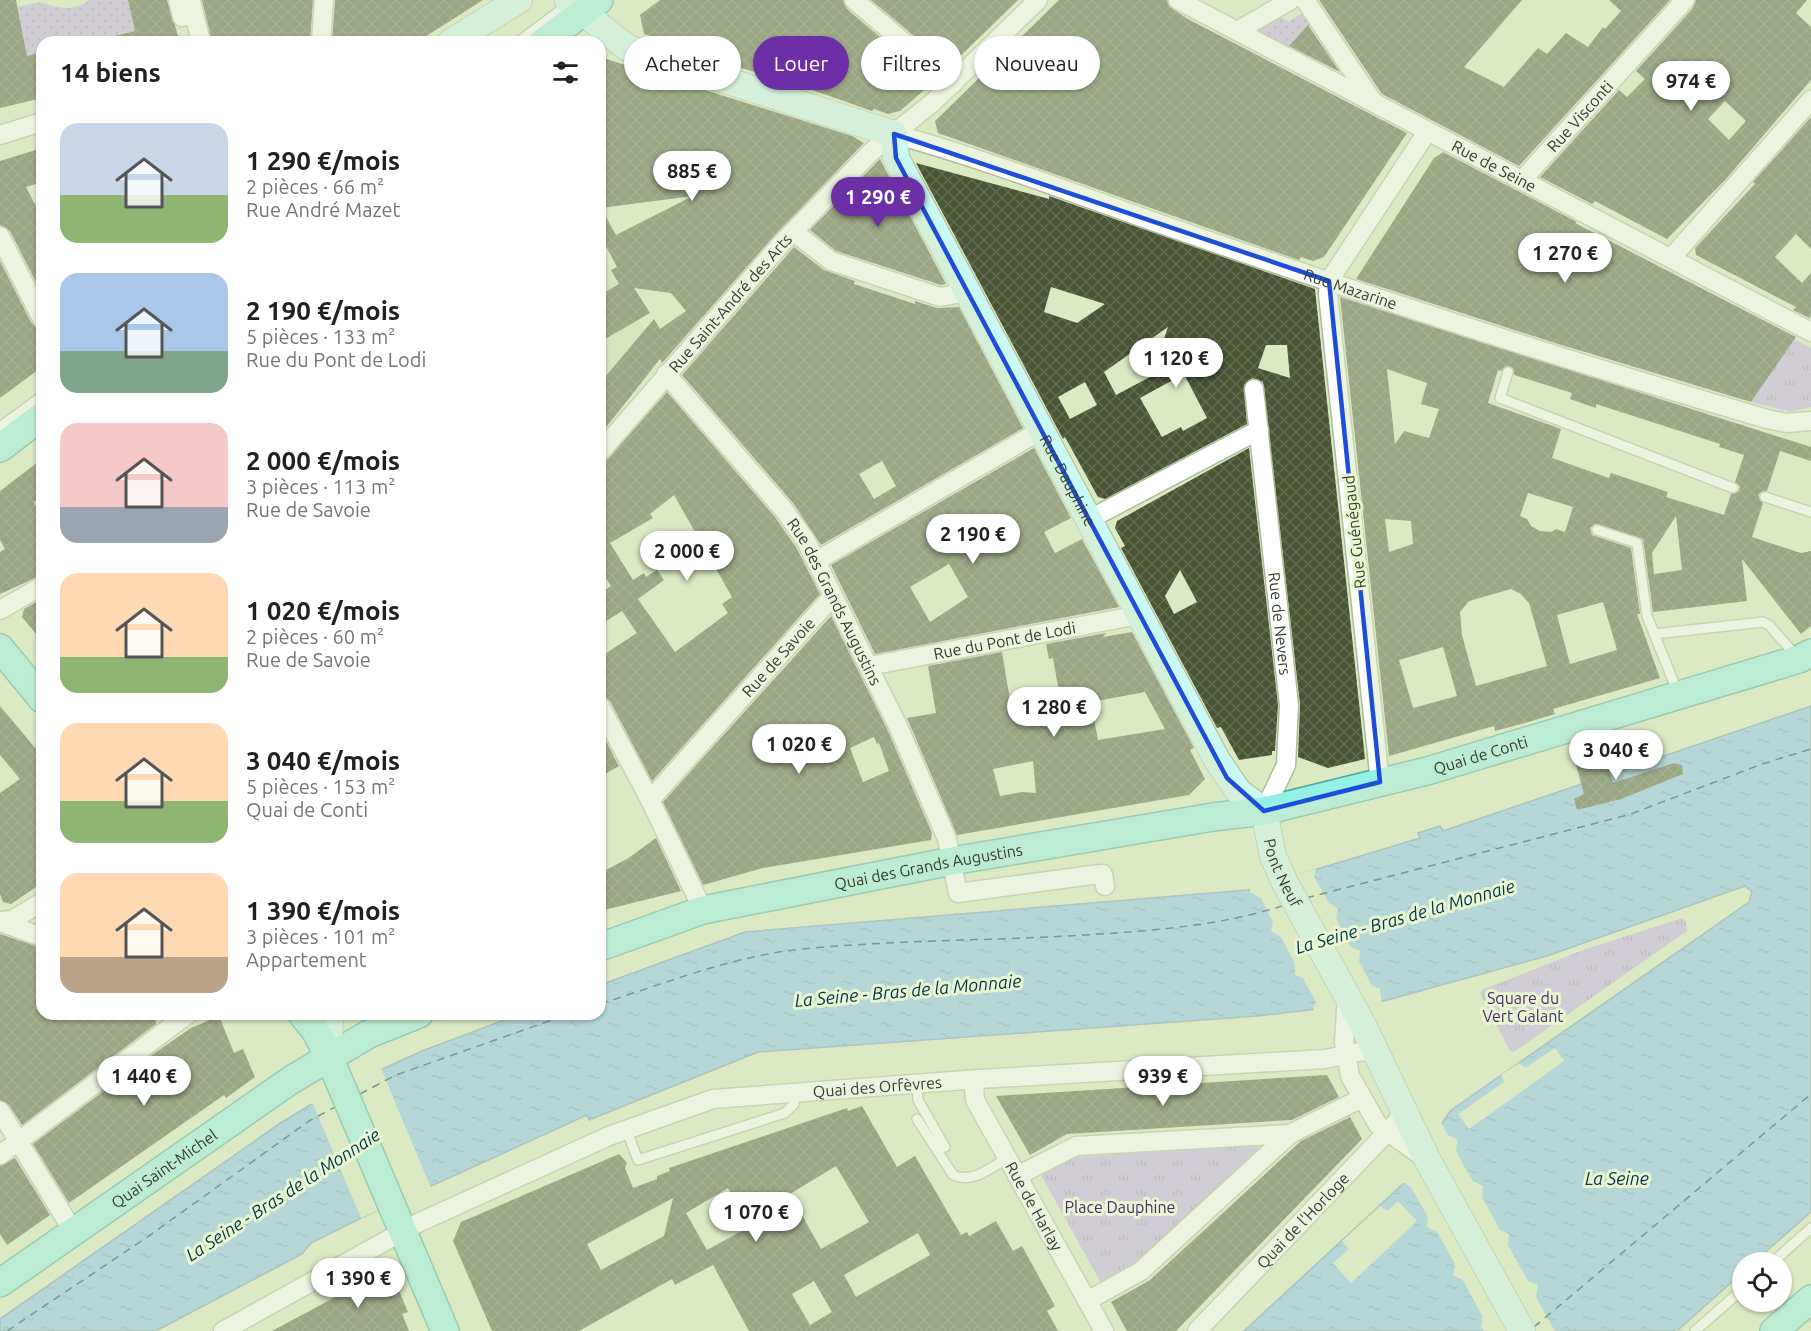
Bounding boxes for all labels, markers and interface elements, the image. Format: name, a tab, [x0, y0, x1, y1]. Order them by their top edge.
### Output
chip: Acheter	[624, 36, 741, 90]
chip: Louer	[753, 36, 849, 90]
chip: Filtres	[861, 36, 962, 90]
chip: Nouveau	[974, 36, 1100, 90]
icon: filters	[549, 56, 582, 89]
text: 14 biens	[60, 58, 161, 87]
pin: 974 €	[1649, 61, 1733, 112]
text: 974 €	[1666, 69, 1716, 92]
street label: Rue Visconti	[1543, 77, 1616, 155]
street label: Rue de Seine	[1449, 136, 1539, 195]
text: 1 290 €/mois	[246, 146, 400, 175]
icon: home	[108, 147, 180, 219]
pin: 885 €	[650, 151, 734, 202]
text: 885 €	[667, 159, 717, 182]
text: 2 pièces · 66 m²	[246, 175, 384, 198]
pin: 1 290 €	[823, 177, 933, 228]
text: 1 290 €	[845, 185, 911, 208]
text: Rue André Mazet	[246, 198, 400, 221]
street label: Rue Saint-André des Arts	[665, 230, 795, 376]
pin: 1 270 €	[1510, 233, 1620, 284]
text: 1 270 €	[1532, 241, 1598, 264]
street label: Rue Mazarine	[1301, 265, 1399, 313]
text: 2 190 €/mois	[246, 296, 400, 325]
icon: home	[108, 297, 180, 369]
text: 5 pièces · 133 m²	[246, 325, 395, 348]
pin: 1 120 €	[1121, 338, 1231, 389]
text: 1 120 €	[1143, 346, 1209, 369]
text: Rue du Pont de Lodi	[246, 348, 426, 371]
street label: Rue Dauphine	[1036, 432, 1100, 529]
text: 2 000 €/mois	[246, 446, 400, 475]
icon: home	[108, 447, 180, 519]
street label: Rue Guénégaud	[1339, 474, 1369, 590]
text: 3 pièces · 113 m²	[246, 475, 395, 498]
text: Rue de Savoie	[246, 498, 371, 521]
pin: 2 190 €	[918, 514, 1028, 565]
street label: Rue des Grands Augustins	[784, 515, 885, 688]
text: 2 190 €	[940, 522, 1006, 545]
pin: 2 000 €	[632, 531, 742, 582]
text: 2 000 €	[654, 539, 720, 562]
street label: Rue de Nevers	[1265, 571, 1295, 676]
text: 1 020 €/mois	[246, 596, 400, 625]
icon: home	[108, 597, 180, 669]
street label: Rue de Savoie	[738, 614, 818, 700]
street label: Rue du Pont de Lodi	[932, 618, 1077, 663]
text: 2 pièces · 60 m²	[246, 625, 384, 648]
text: Rue de Savoie	[246, 648, 371, 671]
pin: 1 280 €	[999, 687, 1109, 738]
text: 1 280 €	[1021, 695, 1087, 718]
pin: 1 020 €	[744, 724, 854, 775]
pin: 3 040 €	[1561, 730, 1671, 781]
text: 1 020 €	[766, 732, 832, 755]
street label: Quai de Conti	[1431, 732, 1530, 778]
text: 3 040 €	[1583, 738, 1649, 761]
text: 3 040 €/mois	[246, 746, 400, 775]
icon: home	[108, 747, 180, 819]
text: 5 pièces · 153 m²	[246, 775, 395, 798]
text: Quai de Conti	[246, 798, 368, 821]
street label: Pont Neuf	[1261, 837, 1306, 911]
street label: Quai des Grands Augustins	[833, 840, 1024, 893]
water label: La Seine - Bras de la Monnaie	[1293, 875, 1517, 957]
text: 1 390 €/mois	[246, 896, 400, 925]
icon: home	[108, 897, 180, 969]
text: 3 pièces · 101 m²	[246, 925, 395, 948]
text: Appartement	[246, 948, 367, 971]
water label: La Seine - Bras de la Monnaie	[794, 970, 1022, 1010]
park label: Square du Vert Galant	[1482, 989, 1564, 1025]
pin: 1 440 €	[89, 1056, 199, 1107]
pin: 939 €	[1121, 1056, 1205, 1107]
text: 1 440 €	[111, 1064, 177, 1087]
text: 939 €	[1138, 1064, 1188, 1087]
street label: Quai des Orfèvres	[812, 1073, 943, 1100]
water label: La Seine - Bras de la Monnaie	[182, 1124, 383, 1264]
street label: Quai Saint-Michel	[108, 1125, 220, 1212]
street label: Rue de Harlay	[1002, 1158, 1066, 1254]
water label: La Seine	[1585, 1168, 1649, 1188]
street label: Quai de l'Horloge	[1253, 1169, 1353, 1272]
pin: 1 070 €	[701, 1192, 811, 1243]
park label: Place Dauphine	[1065, 1198, 1175, 1216]
text: 1 070 €	[723, 1200, 789, 1223]
map controls	[1732, 1252, 1792, 1312]
button: locate	[1732, 1252, 1792, 1312]
pin: 1 390 €	[303, 1258, 413, 1309]
text: 1 390 €	[325, 1266, 391, 1289]

